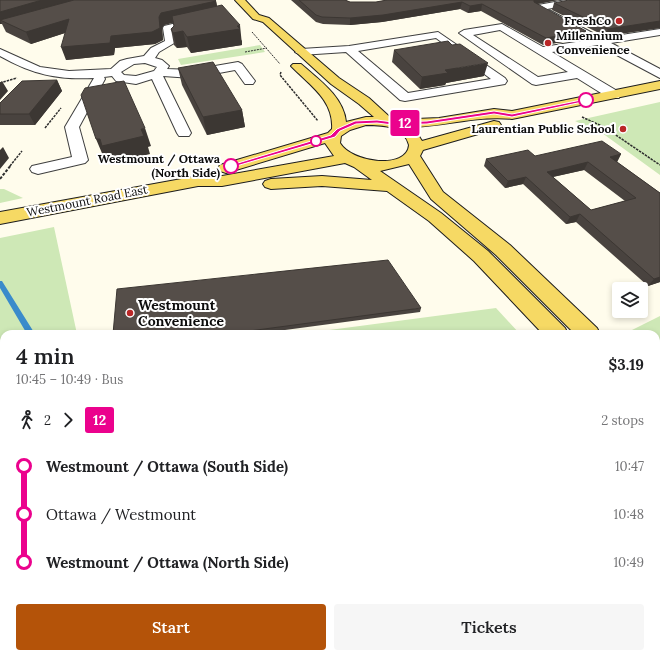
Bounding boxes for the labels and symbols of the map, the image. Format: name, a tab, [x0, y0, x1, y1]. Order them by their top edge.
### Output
place label: FreshCo	[564, 13, 611, 28]
marker: FreshCo	[614, 16, 624, 26]
place label: Millennium Convenience	[556, 28, 630, 57]
marker: Millennium Convenience	[543, 38, 553, 48]
unlabelled marker	[578, 92, 594, 108]
line badge: 12	[387, 110, 423, 136]
place label: Laurentian Public School	[471, 121, 615, 136]
marker: Laurentian Public School	[618, 124, 628, 134]
unlabelled marker	[310, 135, 322, 147]
place label: Westmount / Ottawa (North Side)	[98, 151, 221, 181]
marker: Westmount / Ottawa (North Side)	[223, 158, 239, 174]
street label: Westmount Road East	[25, 181, 149, 220]
place label: Westmount Convenience	[138, 296, 224, 330]
marker: Westmount Convenience	[125, 308, 135, 318]

